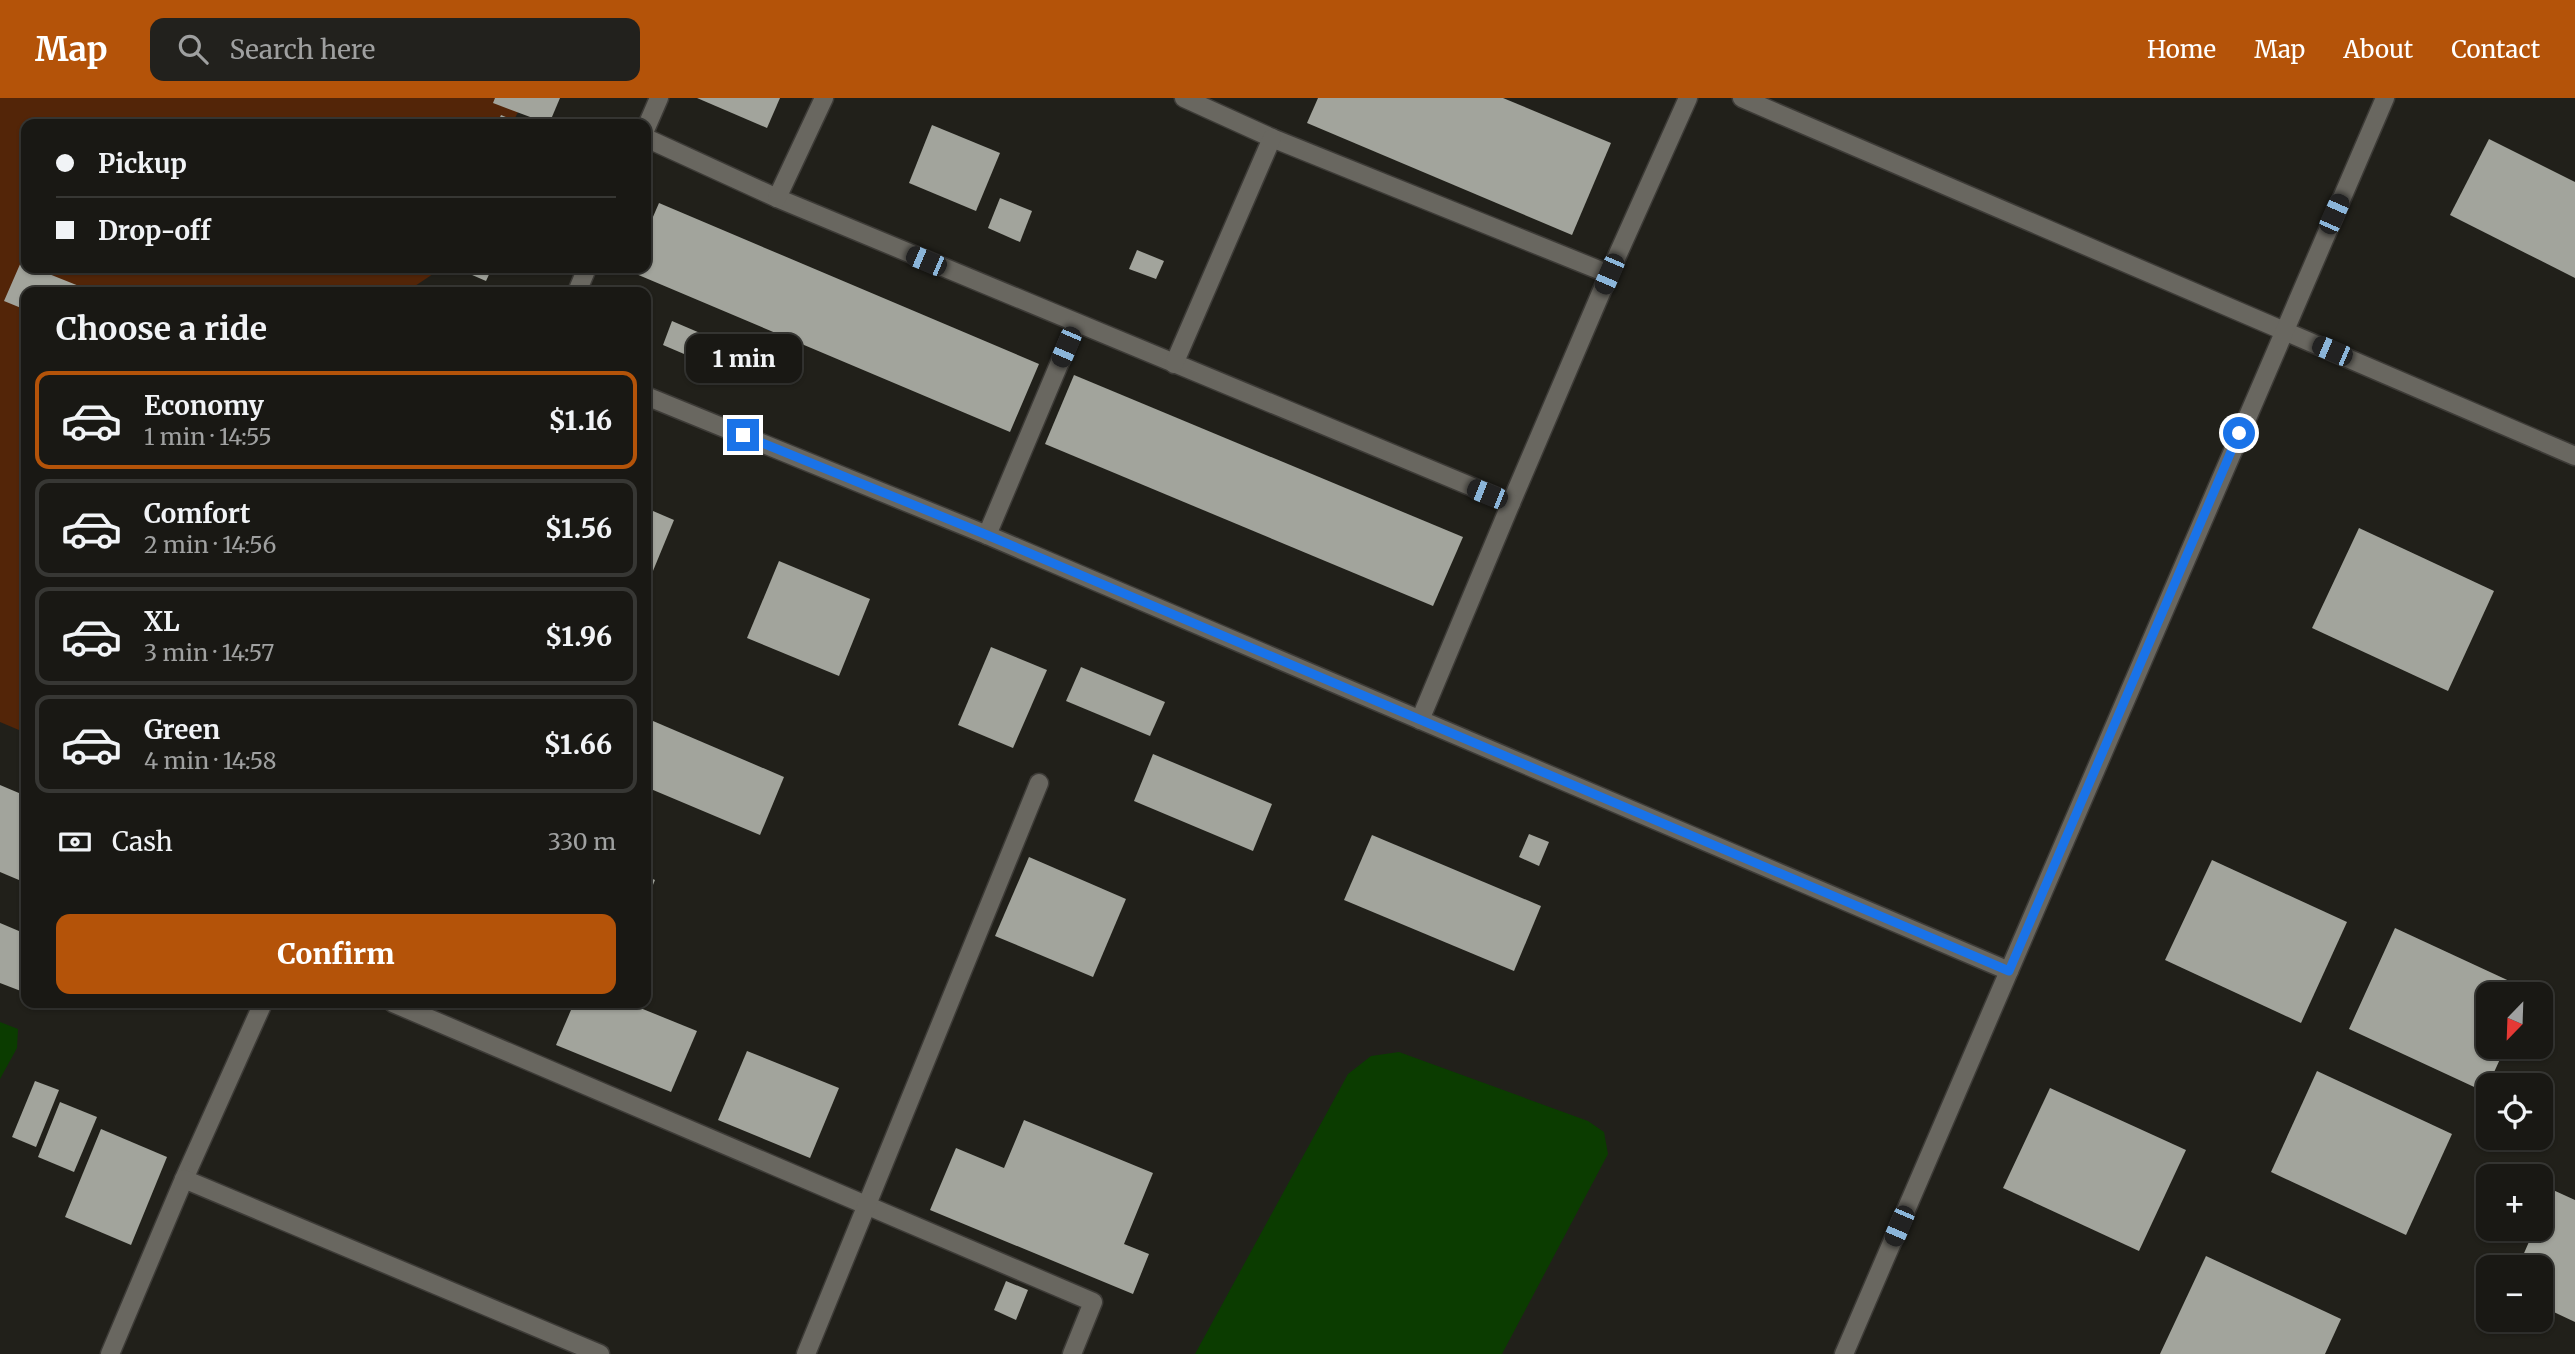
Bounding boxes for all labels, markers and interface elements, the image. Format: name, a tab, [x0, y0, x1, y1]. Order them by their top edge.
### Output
search box	[150, 18, 640, 81]
text: Map	[35, 29, 108, 70]
icon: search	[174, 30, 212, 68]
text: Search here	[230, 33, 375, 66]
text: Home	[2147, 34, 2216, 65]
text: Map	[2254, 34, 2305, 65]
text: About	[2343, 34, 2413, 65]
text: Contact	[2451, 34, 2540, 65]
text: Pickup	[98, 147, 187, 180]
car	[2316, 191, 2353, 237]
text: Drop-off	[98, 214, 211, 247]
car	[903, 243, 950, 279]
car	[1592, 251, 1627, 297]
text: Choose a ride	[56, 309, 267, 349]
car	[1049, 324, 1084, 370]
car	[2309, 333, 2356, 369]
callout: 1 min	[685, 334, 801, 382]
text: 1 min	[712, 344, 776, 373]
icon: car	[60, 389, 123, 452]
text: Economy	[144, 389, 264, 422]
text: $1.16	[548, 404, 612, 437]
route start	[2223, 417, 2255, 449]
route end	[727, 419, 759, 451]
text: 1 min · 14:55	[144, 422, 272, 451]
car	[1464, 476, 1511, 512]
icon: car	[60, 497, 123, 560]
text: Comfort	[144, 497, 250, 530]
text: $1.56	[545, 512, 612, 545]
text: 2 min · 14:56	[144, 530, 276, 559]
icon: car	[60, 605, 123, 668]
text: XL	[144, 605, 180, 638]
text: $1.96	[545, 620, 612, 653]
text: 3 min · 14:57	[144, 638, 274, 667]
icon: car	[60, 713, 123, 776]
text: Green	[144, 713, 220, 746]
text: $1.66	[544, 728, 612, 761]
text: 4 min · 14:58	[144, 746, 277, 775]
icon: cash	[56, 823, 94, 861]
text: Cash	[112, 825, 173, 858]
text: 330 m	[548, 827, 616, 856]
button: Confirm	[56, 914, 616, 994]
north arrow	[2476, 982, 2553, 1059]
map controls	[2476, 982, 2553, 1332]
button: locate	[2476, 1073, 2553, 1150]
button: +	[2476, 1164, 2553, 1241]
car	[1882, 1203, 1917, 1249]
button: −	[2476, 1255, 2553, 1332]

